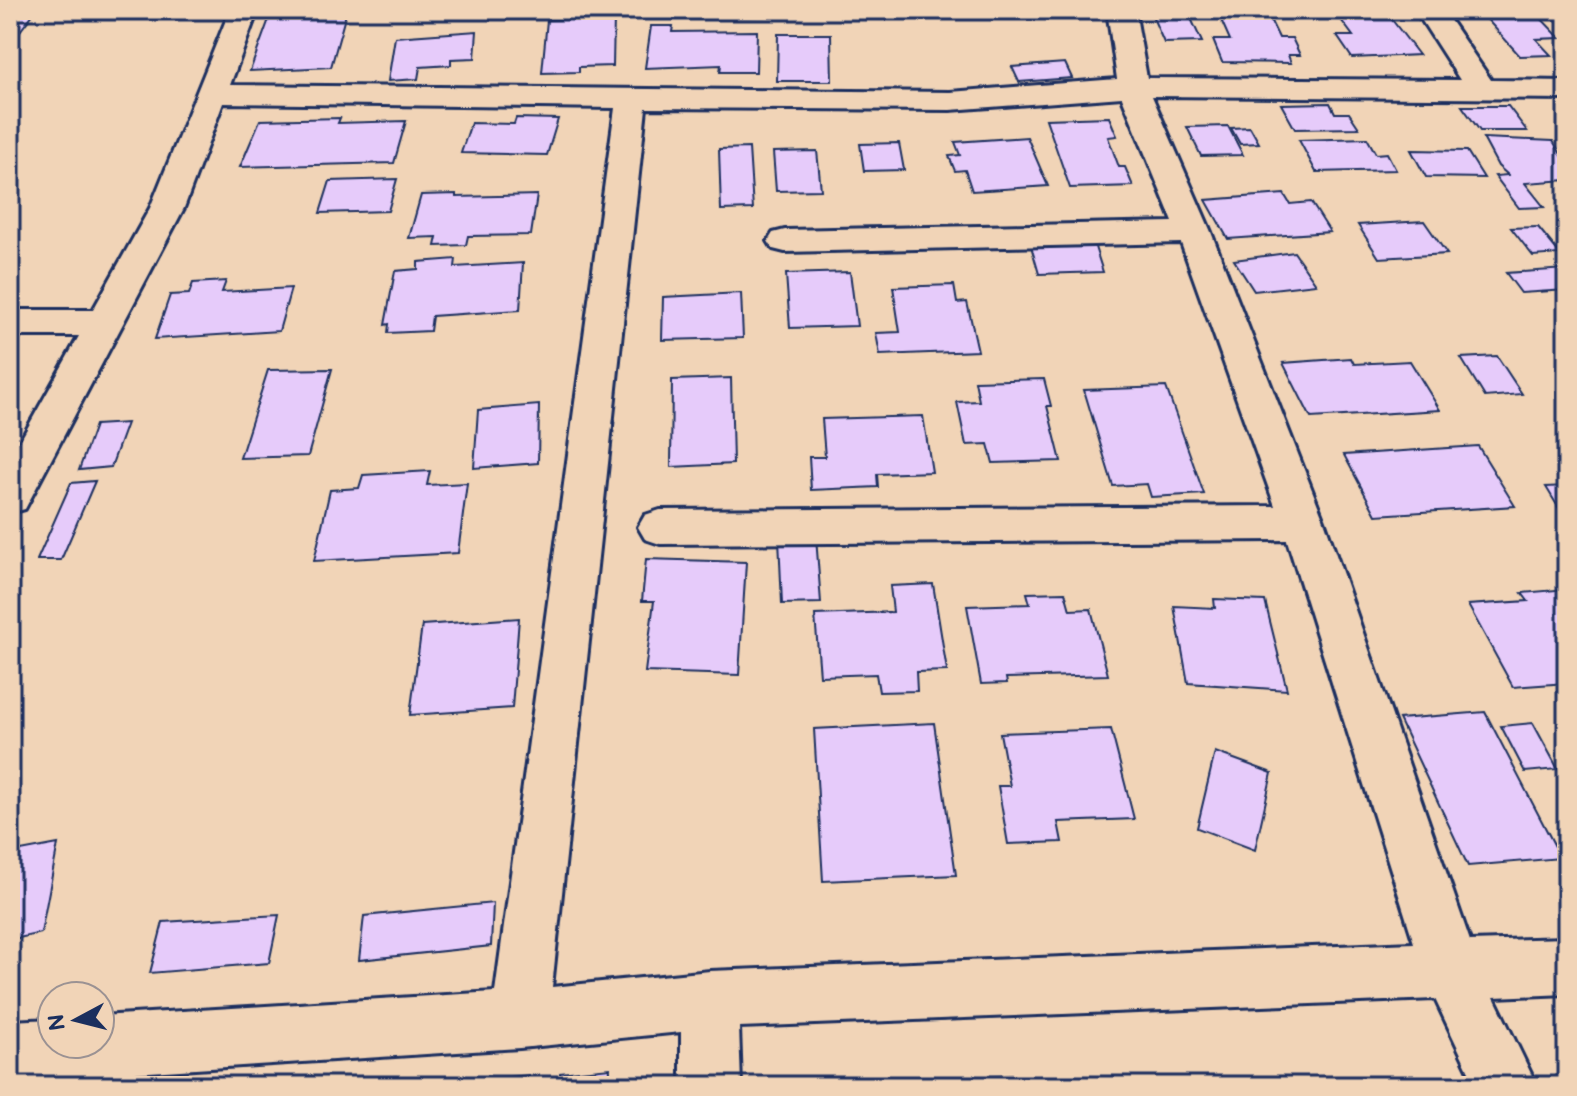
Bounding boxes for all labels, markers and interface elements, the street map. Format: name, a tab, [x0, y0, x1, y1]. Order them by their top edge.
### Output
north arrow	[36, 980, 116, 1060]
text: N	[43, 1012, 72, 1032]

